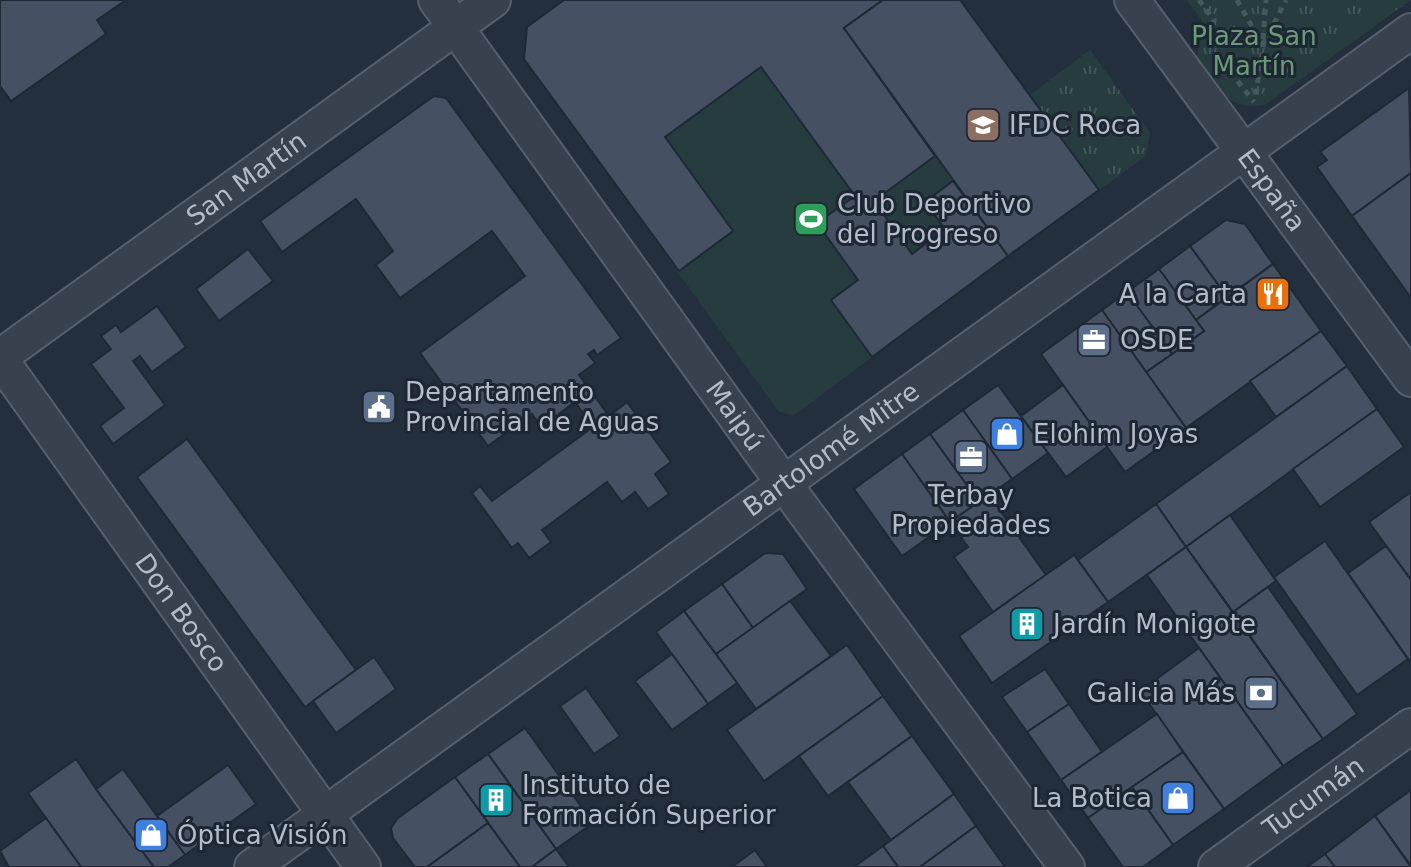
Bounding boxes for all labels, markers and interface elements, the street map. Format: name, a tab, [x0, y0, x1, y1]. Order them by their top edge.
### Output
park label: Plaza San Martín	[1191, 21, 1317, 81]
school or university icon: IFDC Roca	[964, 106, 1002, 144]
place label: IFDC Roca	[1009, 110, 1141, 140]
street label: San Martín	[181, 125, 312, 232]
street label: España	[1232, 143, 1312, 237]
place label: Club Deportivo del Progreso	[837, 189, 1031, 249]
sports icon: Club Deportivo del Progreso	[792, 200, 830, 238]
restaurant icon: A la Carta	[1254, 275, 1292, 313]
place label: A la Carta	[1119, 279, 1247, 309]
office icon: OSDE	[1075, 321, 1113, 359]
place label: OSDE	[1120, 325, 1193, 355]
street label: Maipú	[700, 375, 770, 456]
street label: Bartolomé Mitre	[737, 376, 925, 523]
place label: Departamento Provincial de Aguas	[405, 377, 659, 437]
public building icon: Departamento Provincial de Aguas	[360, 388, 398, 426]
shop icon: Elohim Joyas	[988, 415, 1026, 453]
place label: Elohim Joyas	[1033, 419, 1198, 449]
office icon: Terbay Propiedades	[952, 438, 990, 476]
place label: Terbay Propiedades	[891, 480, 1051, 540]
street label: Don Bosco	[129, 548, 234, 678]
building icon: Jardín Monigote	[1008, 605, 1046, 643]
place label: Jardín Monigote	[1051, 609, 1256, 639]
bank icon: Galicia Más	[1242, 674, 1280, 712]
place label: Galicia Más	[1087, 678, 1235, 708]
street label: Tucumán	[1256, 750, 1369, 844]
place label: Instituto de Formación Superior	[522, 770, 776, 830]
shop icon: La Botica	[1159, 779, 1197, 817]
building icon: Instituto de Formación Superior	[477, 781, 515, 819]
place label: La Botica	[1032, 783, 1152, 813]
shop icon: Óptica Visión	[132, 816, 170, 854]
place label: Óptica Visión	[177, 819, 347, 850]

